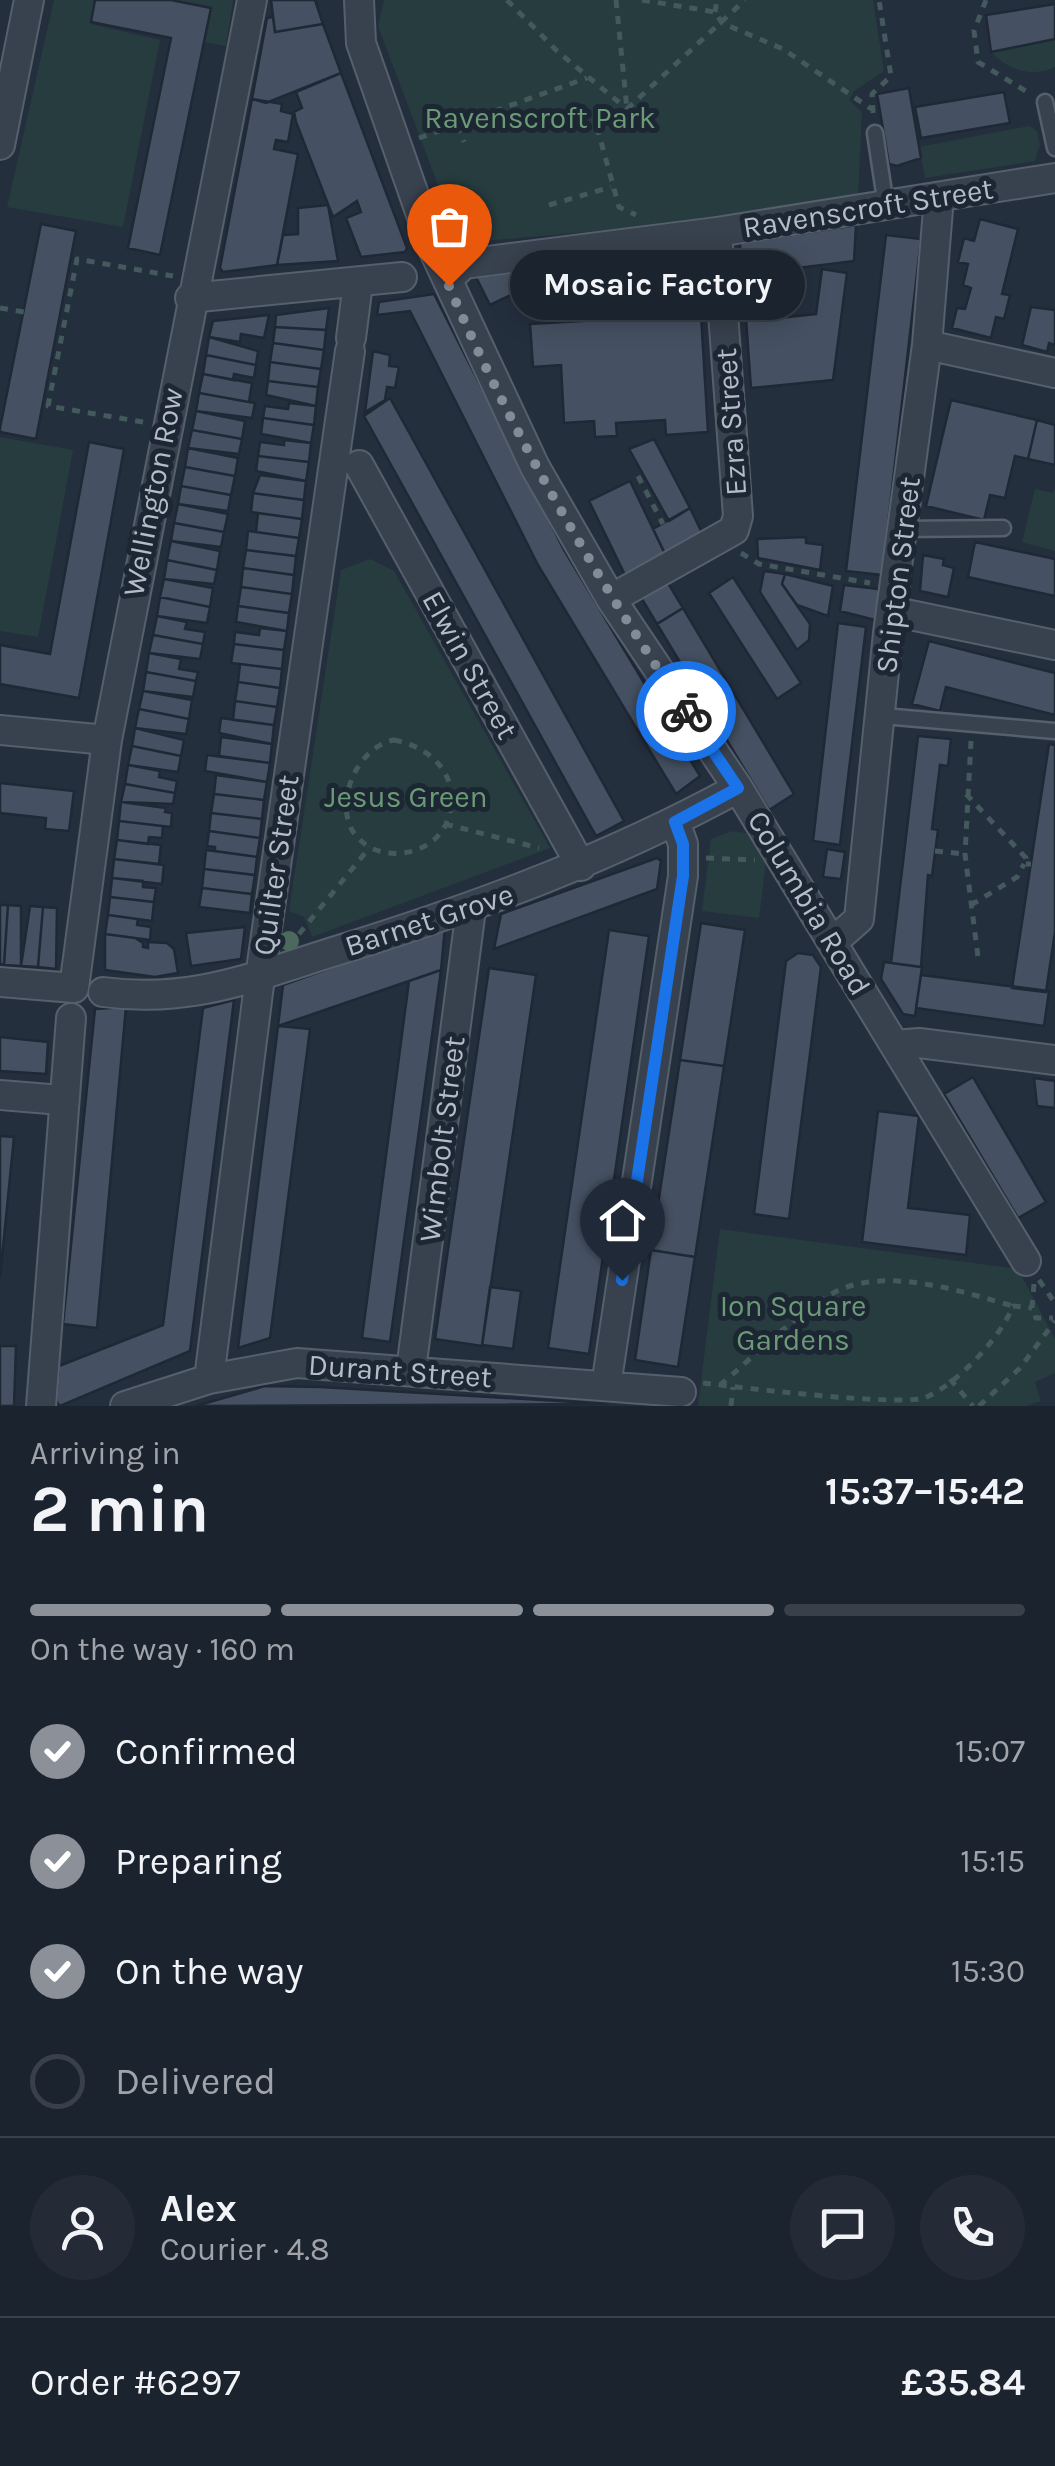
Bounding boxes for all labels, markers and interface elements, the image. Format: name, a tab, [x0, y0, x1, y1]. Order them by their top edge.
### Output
park label: Ravenscroft Park	[424, 100, 656, 136]
street label: Ravenscroft Street	[740, 170, 996, 246]
pin	[407, 184, 492, 287]
icon: bag	[422, 199, 477, 254]
callout: Mosaic Factory	[509, 251, 804, 321]
text: Mosaic Factory	[543, 266, 772, 303]
street label: Ezra Street	[708, 347, 754, 497]
street label: Wellington Row	[115, 385, 191, 599]
street label: Shipton Street	[868, 475, 928, 675]
street label: Elwin Street	[415, 585, 525, 745]
courier	[636, 661, 736, 761]
icon: bike	[659, 684, 714, 739]
street label: Quilter Street	[246, 772, 306, 958]
park label: Jesus Green	[324, 779, 488, 815]
street label: Columbia Road	[740, 804, 878, 1002]
street label: Barnet Grove	[340, 876, 518, 964]
street label: Wimbolt Street	[412, 1034, 472, 1244]
pin	[580, 1178, 665, 1281]
icon: home	[595, 1193, 650, 1248]
park label: Ion Square Gardens	[720, 1288, 866, 1358]
street label: Durant Street	[307, 1347, 493, 1395]
text: Arriving in	[30, 1435, 181, 1472]
text: 15:37–15:42	[825, 1469, 1025, 1514]
text: 2 min	[30, 1471, 209, 1547]
text: On the way · 160 m	[30, 1631, 295, 1668]
icon: check	[30, 1724, 85, 1779]
text: Confirmed	[115, 1729, 298, 1774]
text: 15:07	[955, 1733, 1025, 1770]
icon: check	[30, 1834, 85, 1889]
text: Preparing	[115, 1839, 282, 1884]
text: 15:15	[960, 1843, 1025, 1880]
icon: check	[30, 1944, 85, 1999]
text: On the way	[115, 1949, 303, 1994]
text: 15:30	[951, 1953, 1025, 1990]
text: Delivered	[115, 2059, 276, 2104]
button: person	[30, 2175, 135, 2280]
button: chat	[790, 2175, 895, 2280]
button: phone	[920, 2175, 1025, 2280]
text: Alex	[160, 2186, 237, 2231]
text: Courier · 4.8	[160, 2231, 330, 2268]
text: Order #6297	[30, 2360, 240, 2405]
text: £35.84	[901, 2360, 1025, 2405]

